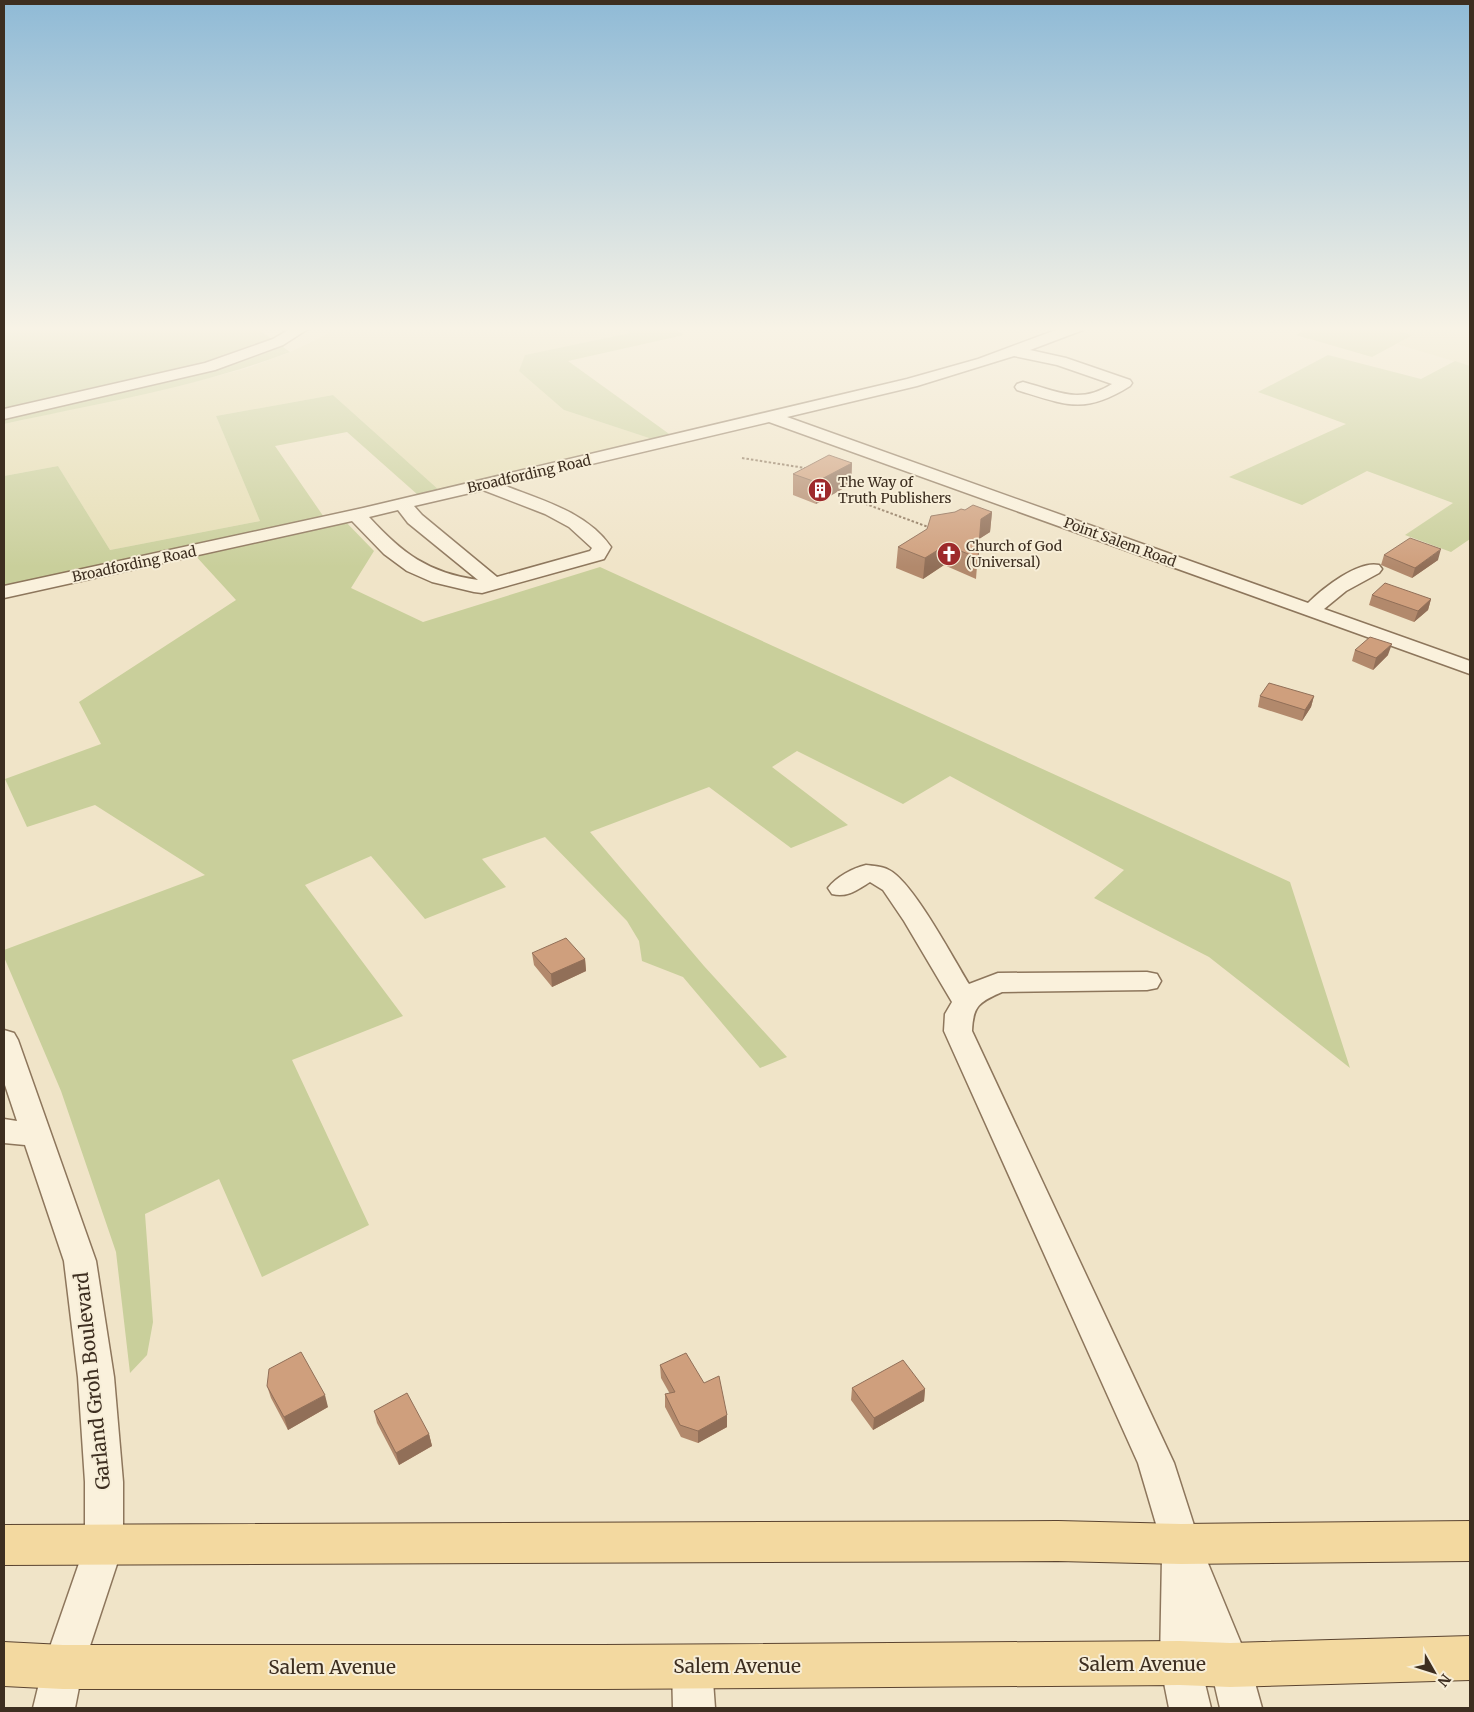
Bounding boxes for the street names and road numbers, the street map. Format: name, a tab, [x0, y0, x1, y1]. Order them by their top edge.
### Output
street label: Broadfording Road	[465, 451, 593, 497]
street label: Point Salem Road	[1061, 513, 1179, 571]
street label: Broadfording Road	[70, 542, 198, 586]
street label: Garland Groh Boulevard	[69, 1271, 115, 1491]
street label: Salem Avenue	[1078, 1652, 1206, 1676]
street label: Salem Avenue	[673, 1654, 801, 1678]
street label: Salem Avenue	[268, 1655, 396, 1679]

